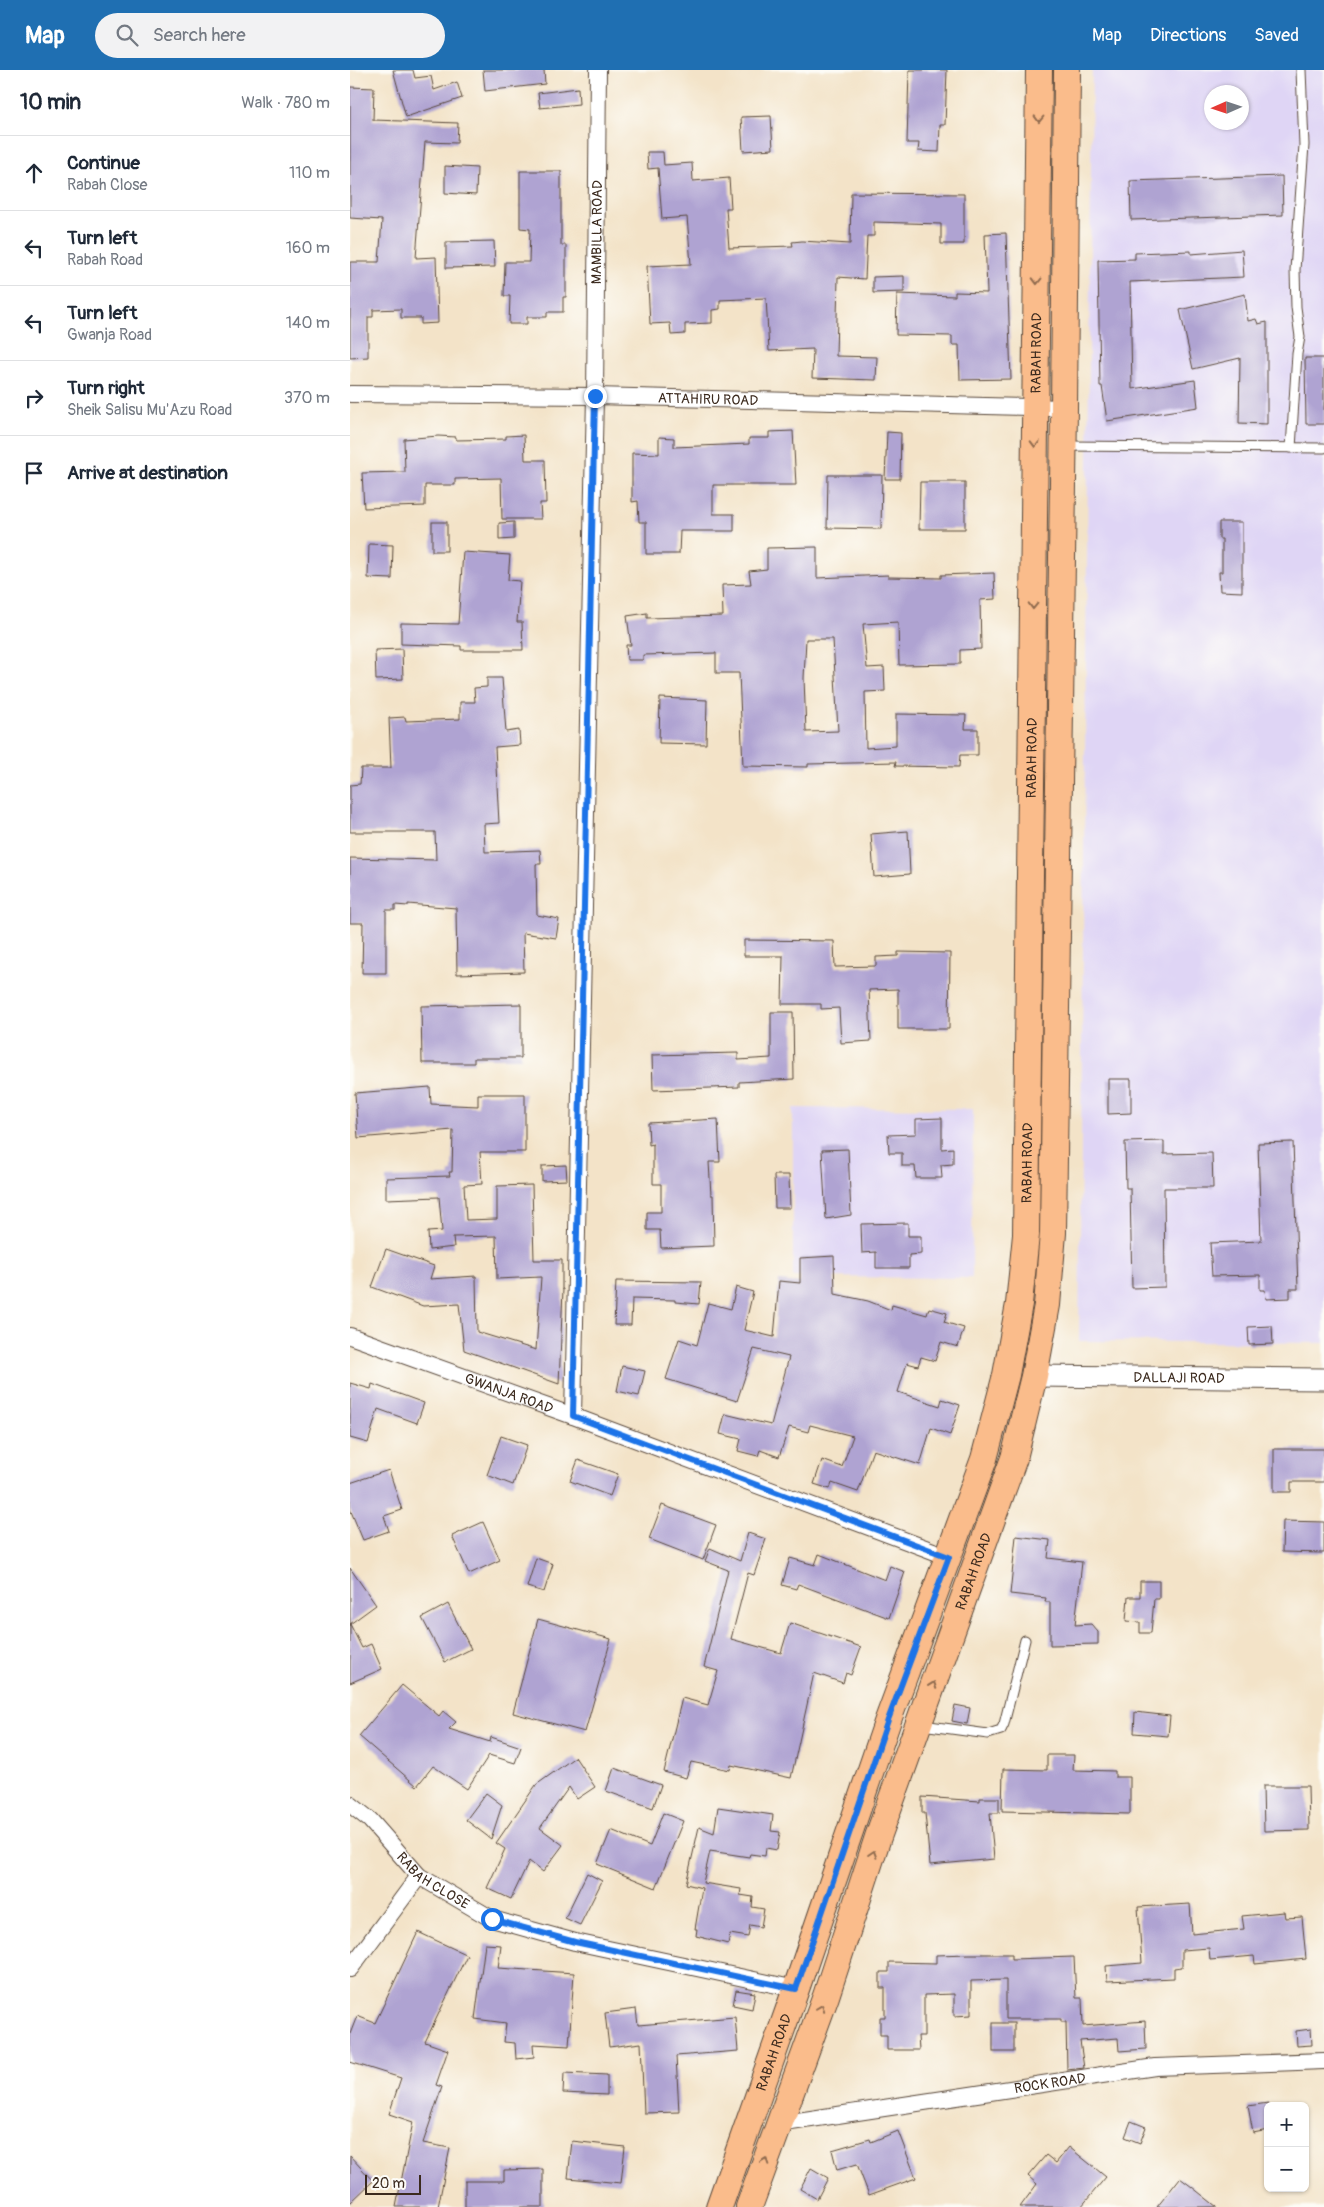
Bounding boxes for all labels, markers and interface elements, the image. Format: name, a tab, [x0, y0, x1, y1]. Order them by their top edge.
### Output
search box	[95, 13, 445, 58]
text: Map	[25, 21, 65, 50]
icon: search	[113, 21, 141, 49]
text: Search here	[153, 23, 246, 47]
text: Map	[1092, 24, 1122, 47]
text: Directions	[1150, 24, 1226, 47]
text: Saved	[1254, 24, 1299, 47]
north arrow	[1204, 85, 1249, 130]
text: 10 min	[20, 89, 81, 116]
text: Walk · 780 m	[241, 93, 330, 113]
one-way arrow	[1034, 115, 1044, 123]
text: Continue	[67, 151, 140, 175]
icon: ahead	[20, 159, 48, 187]
text: 110 m	[289, 163, 330, 183]
text: Rabah Close	[67, 175, 147, 195]
street label: MAMBILLA ROAD	[588, 180, 606, 284]
text: Turn left	[67, 226, 137, 250]
icon: left	[20, 234, 48, 262]
text: 160 m	[286, 238, 330, 258]
text: Rabah Road	[67, 250, 143, 270]
one-way arrow	[1032, 278, 1042, 285]
text: Turn left	[67, 301, 137, 325]
icon: left	[20, 309, 48, 337]
street label: RABAH ROAD	[1027, 312, 1045, 393]
text: 140 m	[286, 313, 330, 333]
text: Gwanja Road	[67, 325, 152, 345]
text: Turn right	[67, 376, 145, 400]
icon: right	[20, 384, 48, 412]
route end	[584, 385, 607, 408]
text: 370 m	[284, 388, 330, 408]
street label: ATTAHIRU ROAD	[658, 390, 759, 409]
text: Sheik Salisu Mu'Azu Road	[67, 400, 232, 420]
one-way arrow	[1030, 440, 1040, 448]
icon: arrive	[20, 459, 48, 487]
text: Arrive at destination	[67, 461, 228, 485]
one-way arrow	[1028, 602, 1038, 610]
street label: RABAH ROAD	[1023, 717, 1041, 798]
street label: RABAH ROAD	[1018, 1122, 1036, 1203]
street label: DALLAJI ROAD	[1133, 1369, 1225, 1387]
street label: GWANJA ROAD	[462, 1370, 556, 1417]
street label: RABAH ROAD	[952, 1531, 995, 1612]
one-way arrow	[927, 1681, 937, 1689]
street label: RABAH CLOSE	[393, 1849, 472, 1913]
one-way arrow	[867, 1851, 877, 1859]
route start	[481, 1908, 504, 1931]
one-way arrow	[815, 2005, 825, 2013]
street label: RABAH ROAD	[753, 2011, 796, 2093]
street label: ROCK ROAD	[1013, 2070, 1087, 2097]
map controls	[1264, 2102, 1309, 2192]
button: +	[1264, 2102, 1309, 2147]
button: −	[1264, 2147, 1309, 2192]
one-way arrow	[759, 2157, 769, 2166]
scale bar	[365, 2172, 421, 2195]
text: 20 m	[372, 2175, 405, 2192]

